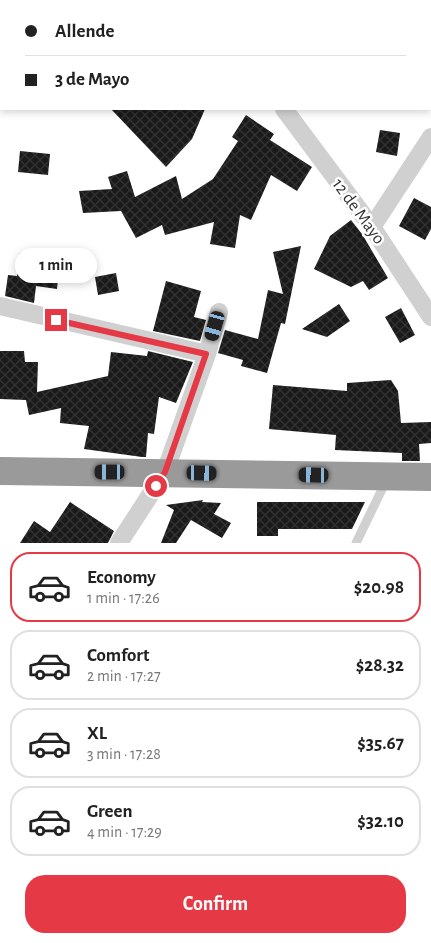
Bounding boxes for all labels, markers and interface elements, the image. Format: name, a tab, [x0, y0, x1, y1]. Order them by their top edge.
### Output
text: Allende	[55, 22, 115, 41]
text: 3 de Mayo	[55, 70, 130, 89]
street label: 12 de Mayo	[328, 175, 388, 248]
callout: 1 min	[15, 248, 97, 282]
text: 1 min	[39, 257, 73, 273]
route end	[45, 309, 67, 331]
car	[203, 310, 226, 342]
car	[95, 465, 125, 480]
car	[186, 465, 217, 481]
car	[298, 467, 329, 483]
route start	[145, 475, 167, 497]
icon: car	[27, 565, 72, 610]
text: Economy	[87, 568, 156, 587]
text: $20.98	[354, 578, 404, 597]
text: 1 min · 17:26	[87, 590, 160, 606]
icon: car	[27, 643, 72, 688]
text: Comfort	[87, 646, 149, 665]
text: $28.32	[356, 656, 404, 675]
text: 2 min · 17:27	[87, 668, 161, 684]
icon: car	[27, 721, 72, 766]
text: XL	[87, 724, 107, 743]
text: $35.67	[357, 734, 404, 753]
text: 3 min · 17:28	[87, 746, 161, 762]
icon: car	[27, 799, 72, 844]
text: Green	[87, 802, 133, 821]
text: $32.10	[357, 812, 404, 831]
text: 4 min · 17:29	[87, 824, 162, 840]
button: Confirm	[25, 875, 406, 933]

